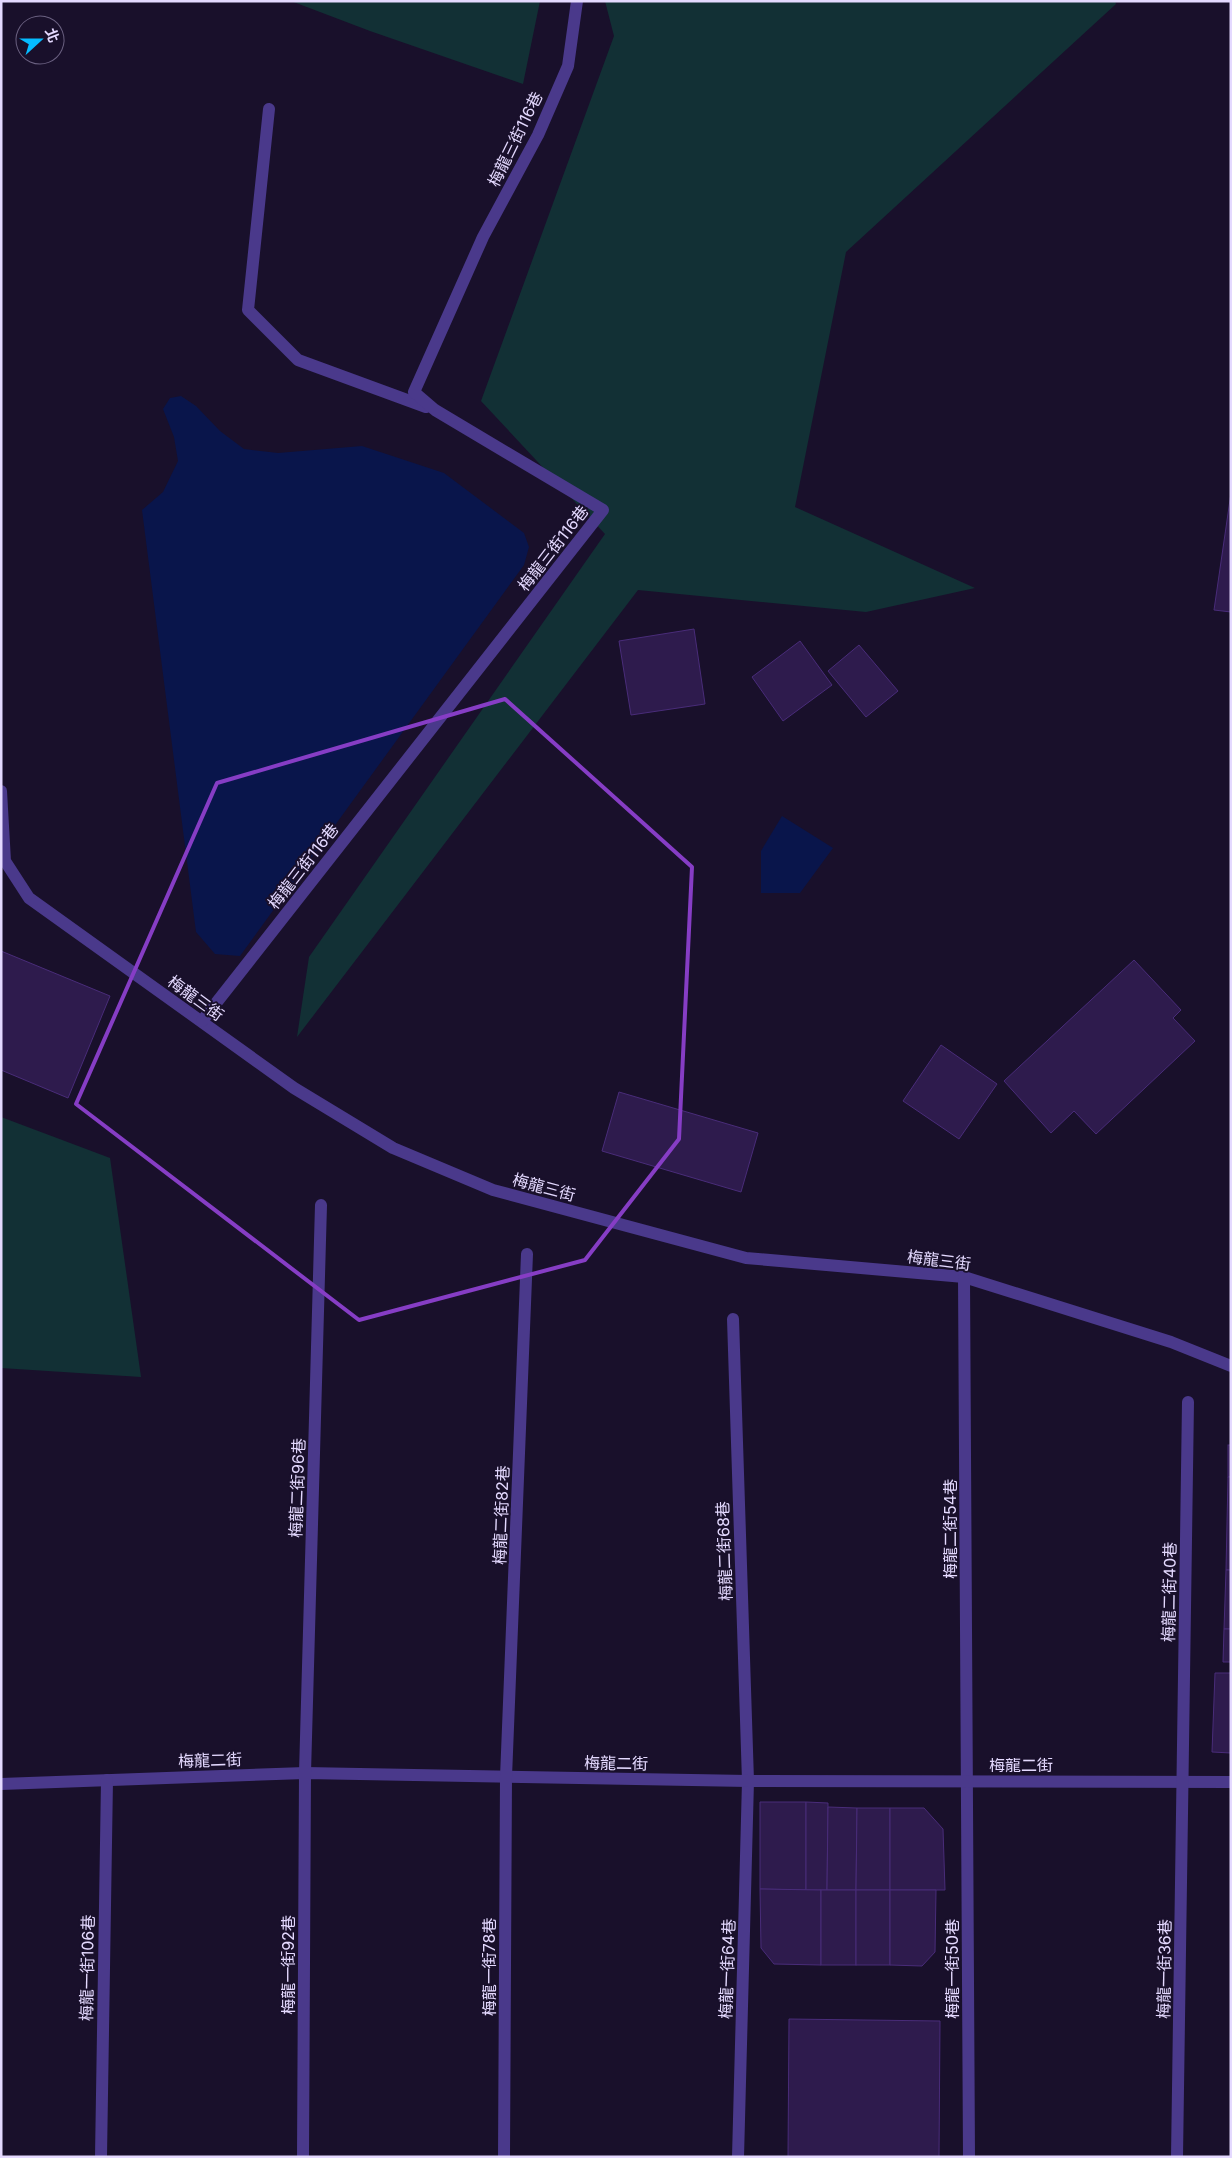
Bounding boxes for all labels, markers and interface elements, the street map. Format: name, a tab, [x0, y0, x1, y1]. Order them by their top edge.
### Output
north arrow	[15, 15, 65, 65]
text: 北	[42, 26, 63, 45]
street label: 梅龍三街116巷	[483, 88, 547, 190]
street label: 梅龍三街116巷	[513, 501, 593, 595]
street label: 梅龍三街116巷	[263, 819, 343, 913]
street label: 梅龍三街	[164, 971, 228, 1025]
street label: 梅龍三街	[510, 1169, 578, 1205]
street label: 梅龍三街	[906, 1246, 972, 1274]
street label: 梅龍二街96巷	[285, 1438, 309, 1538]
street label: 梅龍二街82巷	[489, 1465, 513, 1565]
street label: 梅龍二街54巷	[940, 1479, 960, 1579]
street label: 梅龍二街68巷	[712, 1501, 736, 1601]
street label: 梅龍二街40巷	[1158, 1542, 1180, 1642]
street label: 梅龍二街	[178, 1749, 242, 1771]
street label: 梅龍二街	[584, 1752, 648, 1774]
street label: 梅龍二街	[989, 1755, 1053, 1775]
street label: 梅龍一街106巷	[76, 1915, 98, 2021]
street label: 梅龍一街92巷	[278, 1915, 298, 2015]
street label: 梅龍一街78巷	[479, 1918, 499, 2016]
street label: 梅龍一街64巷	[715, 1919, 739, 2019]
street label: 梅龍一街50巷	[942, 1919, 962, 2019]
street label: 梅龍一街36巷	[1153, 1919, 1175, 2019]

